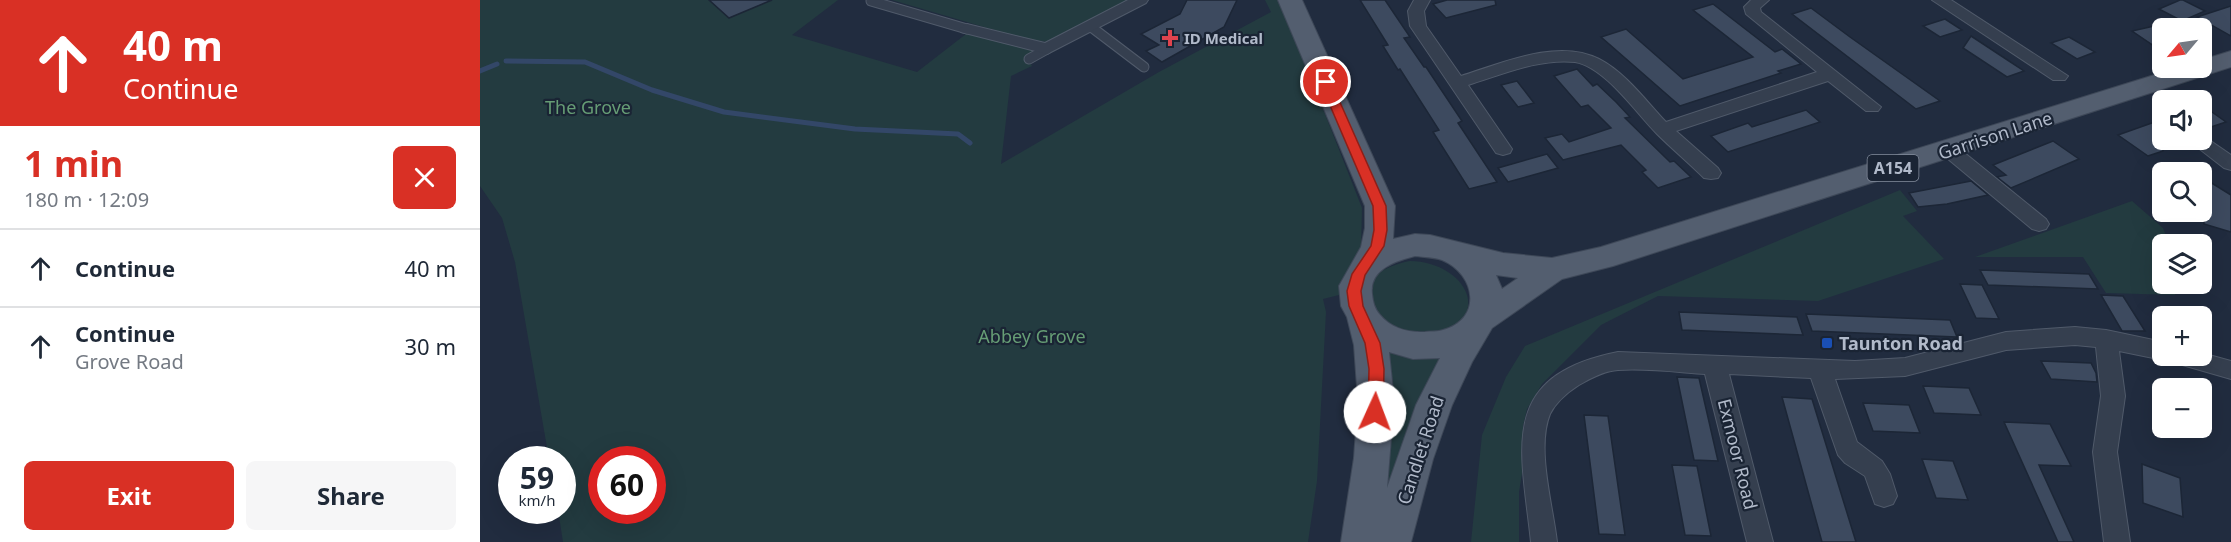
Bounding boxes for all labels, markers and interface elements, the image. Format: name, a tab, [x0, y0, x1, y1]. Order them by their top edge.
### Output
text: 40 m	[123, 16, 223, 73]
north arrow	[2152, 18, 2212, 78]
map controls	[2152, 18, 2212, 438]
icon: ahead	[24, 24, 102, 102]
place label: ID Medical	[1184, 28, 1263, 48]
marker: ID Medical	[1161, 29, 1179, 47]
pin	[1300, 56, 1351, 107]
icon: arrive	[1309, 65, 1342, 98]
text: Continue	[123, 70, 238, 107]
button: sound	[2152, 90, 2212, 150]
park label: The Grove	[545, 95, 631, 119]
street label: Garrison Lane	[1935, 105, 2055, 165]
text: 1 min	[24, 139, 123, 188]
button: close	[393, 146, 456, 209]
road number: A154	[1868, 155, 1918, 181]
button: search	[2152, 162, 2212, 222]
text: 180 m · 12:09	[24, 186, 149, 213]
button: layers	[2152, 234, 2212, 294]
icon: ahead	[24, 252, 57, 285]
text: Continue	[75, 253, 175, 283]
text: 40 m	[405, 253, 456, 283]
button: +	[2152, 306, 2212, 366]
text: Continue	[75, 318, 175, 348]
park label: Abbey Grove	[978, 324, 1086, 348]
icon: ahead	[24, 330, 57, 363]
text: 30 m	[405, 331, 456, 361]
place label: Taunton Road	[1839, 331, 1963, 355]
marker: Taunton Road	[1820, 336, 1834, 350]
text: Grove Road	[75, 348, 184, 375]
button: −	[2152, 378, 2212, 438]
position arrow	[1343, 380, 1407, 444]
street label: Candlet Road	[1391, 393, 1449, 507]
street label: Exmoor Road	[1713, 396, 1763, 512]
speed limit sign: 60	[588, 446, 666, 524]
text: 59	[520, 457, 554, 498]
button: Exit	[24, 461, 234, 530]
button: Share	[246, 461, 456, 530]
text: km/h	[519, 490, 555, 510]

